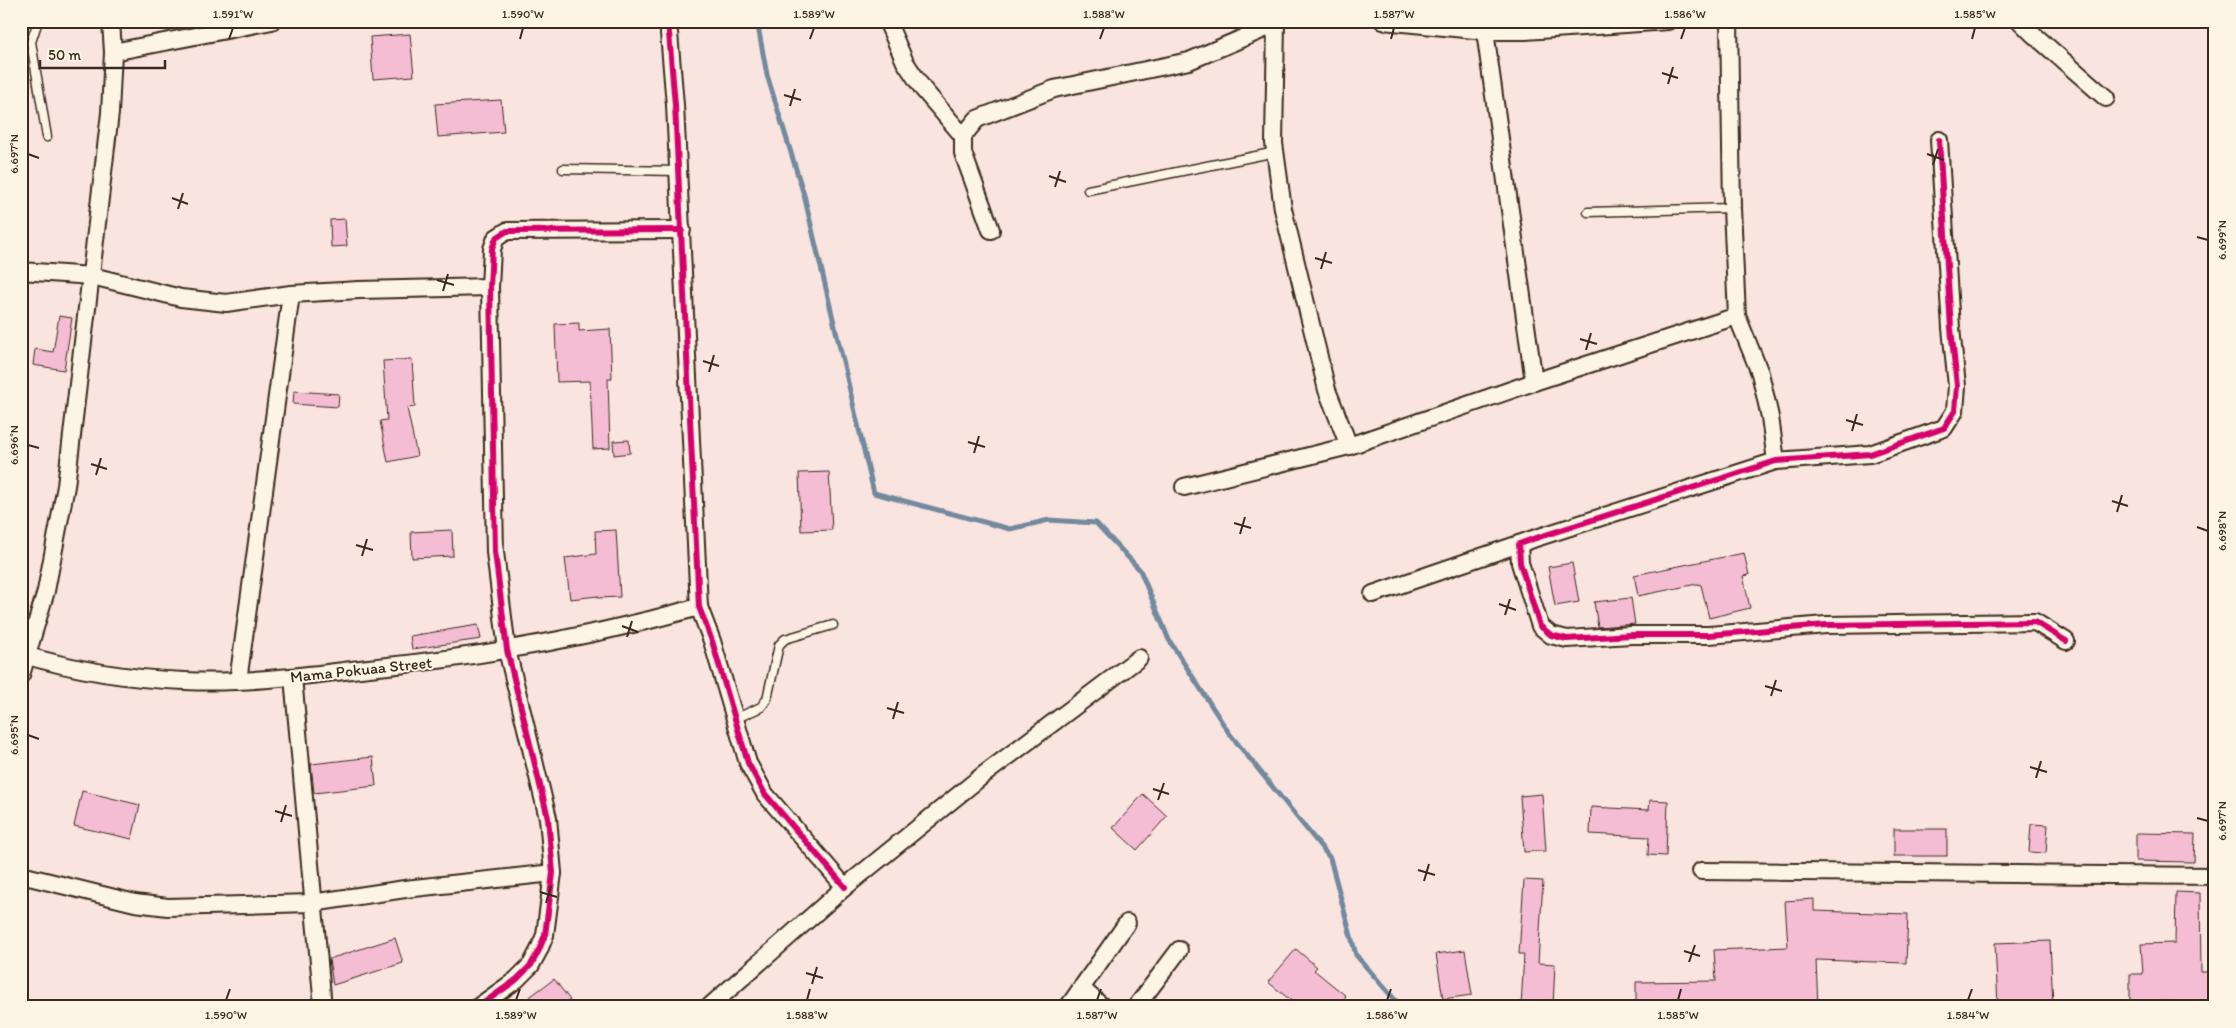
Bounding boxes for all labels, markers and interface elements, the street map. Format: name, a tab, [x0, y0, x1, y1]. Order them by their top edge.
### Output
text: 1.591°W	[213, 7, 253, 21]
text: 1.590°W	[502, 7, 544, 21]
text: 1.589°W	[793, 7, 835, 21]
text: 1.588°W	[1083, 7, 1125, 21]
text: 1.587°W	[1373, 7, 1415, 21]
text: 1.586°W	[1664, 7, 1706, 21]
text: 1.585°W	[1954, 7, 1996, 21]
scale bar	[40, 38, 165, 70]
text: 50 m	[48, 46, 81, 64]
text: 6.697°N	[7, 134, 21, 174]
text: 6.699°N	[2215, 220, 2229, 260]
text: 6.696°N	[7, 425, 21, 465]
text: 6.698°N	[2215, 511, 2229, 551]
street label: Mama Pokuaa Street	[289, 653, 433, 686]
text: 6.695°N	[7, 715, 21, 755]
text: 6.697°N	[2215, 801, 2229, 841]
text: 1.590°W	[205, 1008, 247, 1022]
text: 1.589°W	[495, 1008, 537, 1022]
text: 1.588°W	[786, 1008, 828, 1022]
text: 1.587°W	[1076, 1008, 1118, 1022]
text: 1.586°W	[1366, 1008, 1408, 1022]
text: 1.585°W	[1657, 1008, 1699, 1022]
text: 1.584°W	[1947, 1008, 1989, 1022]

